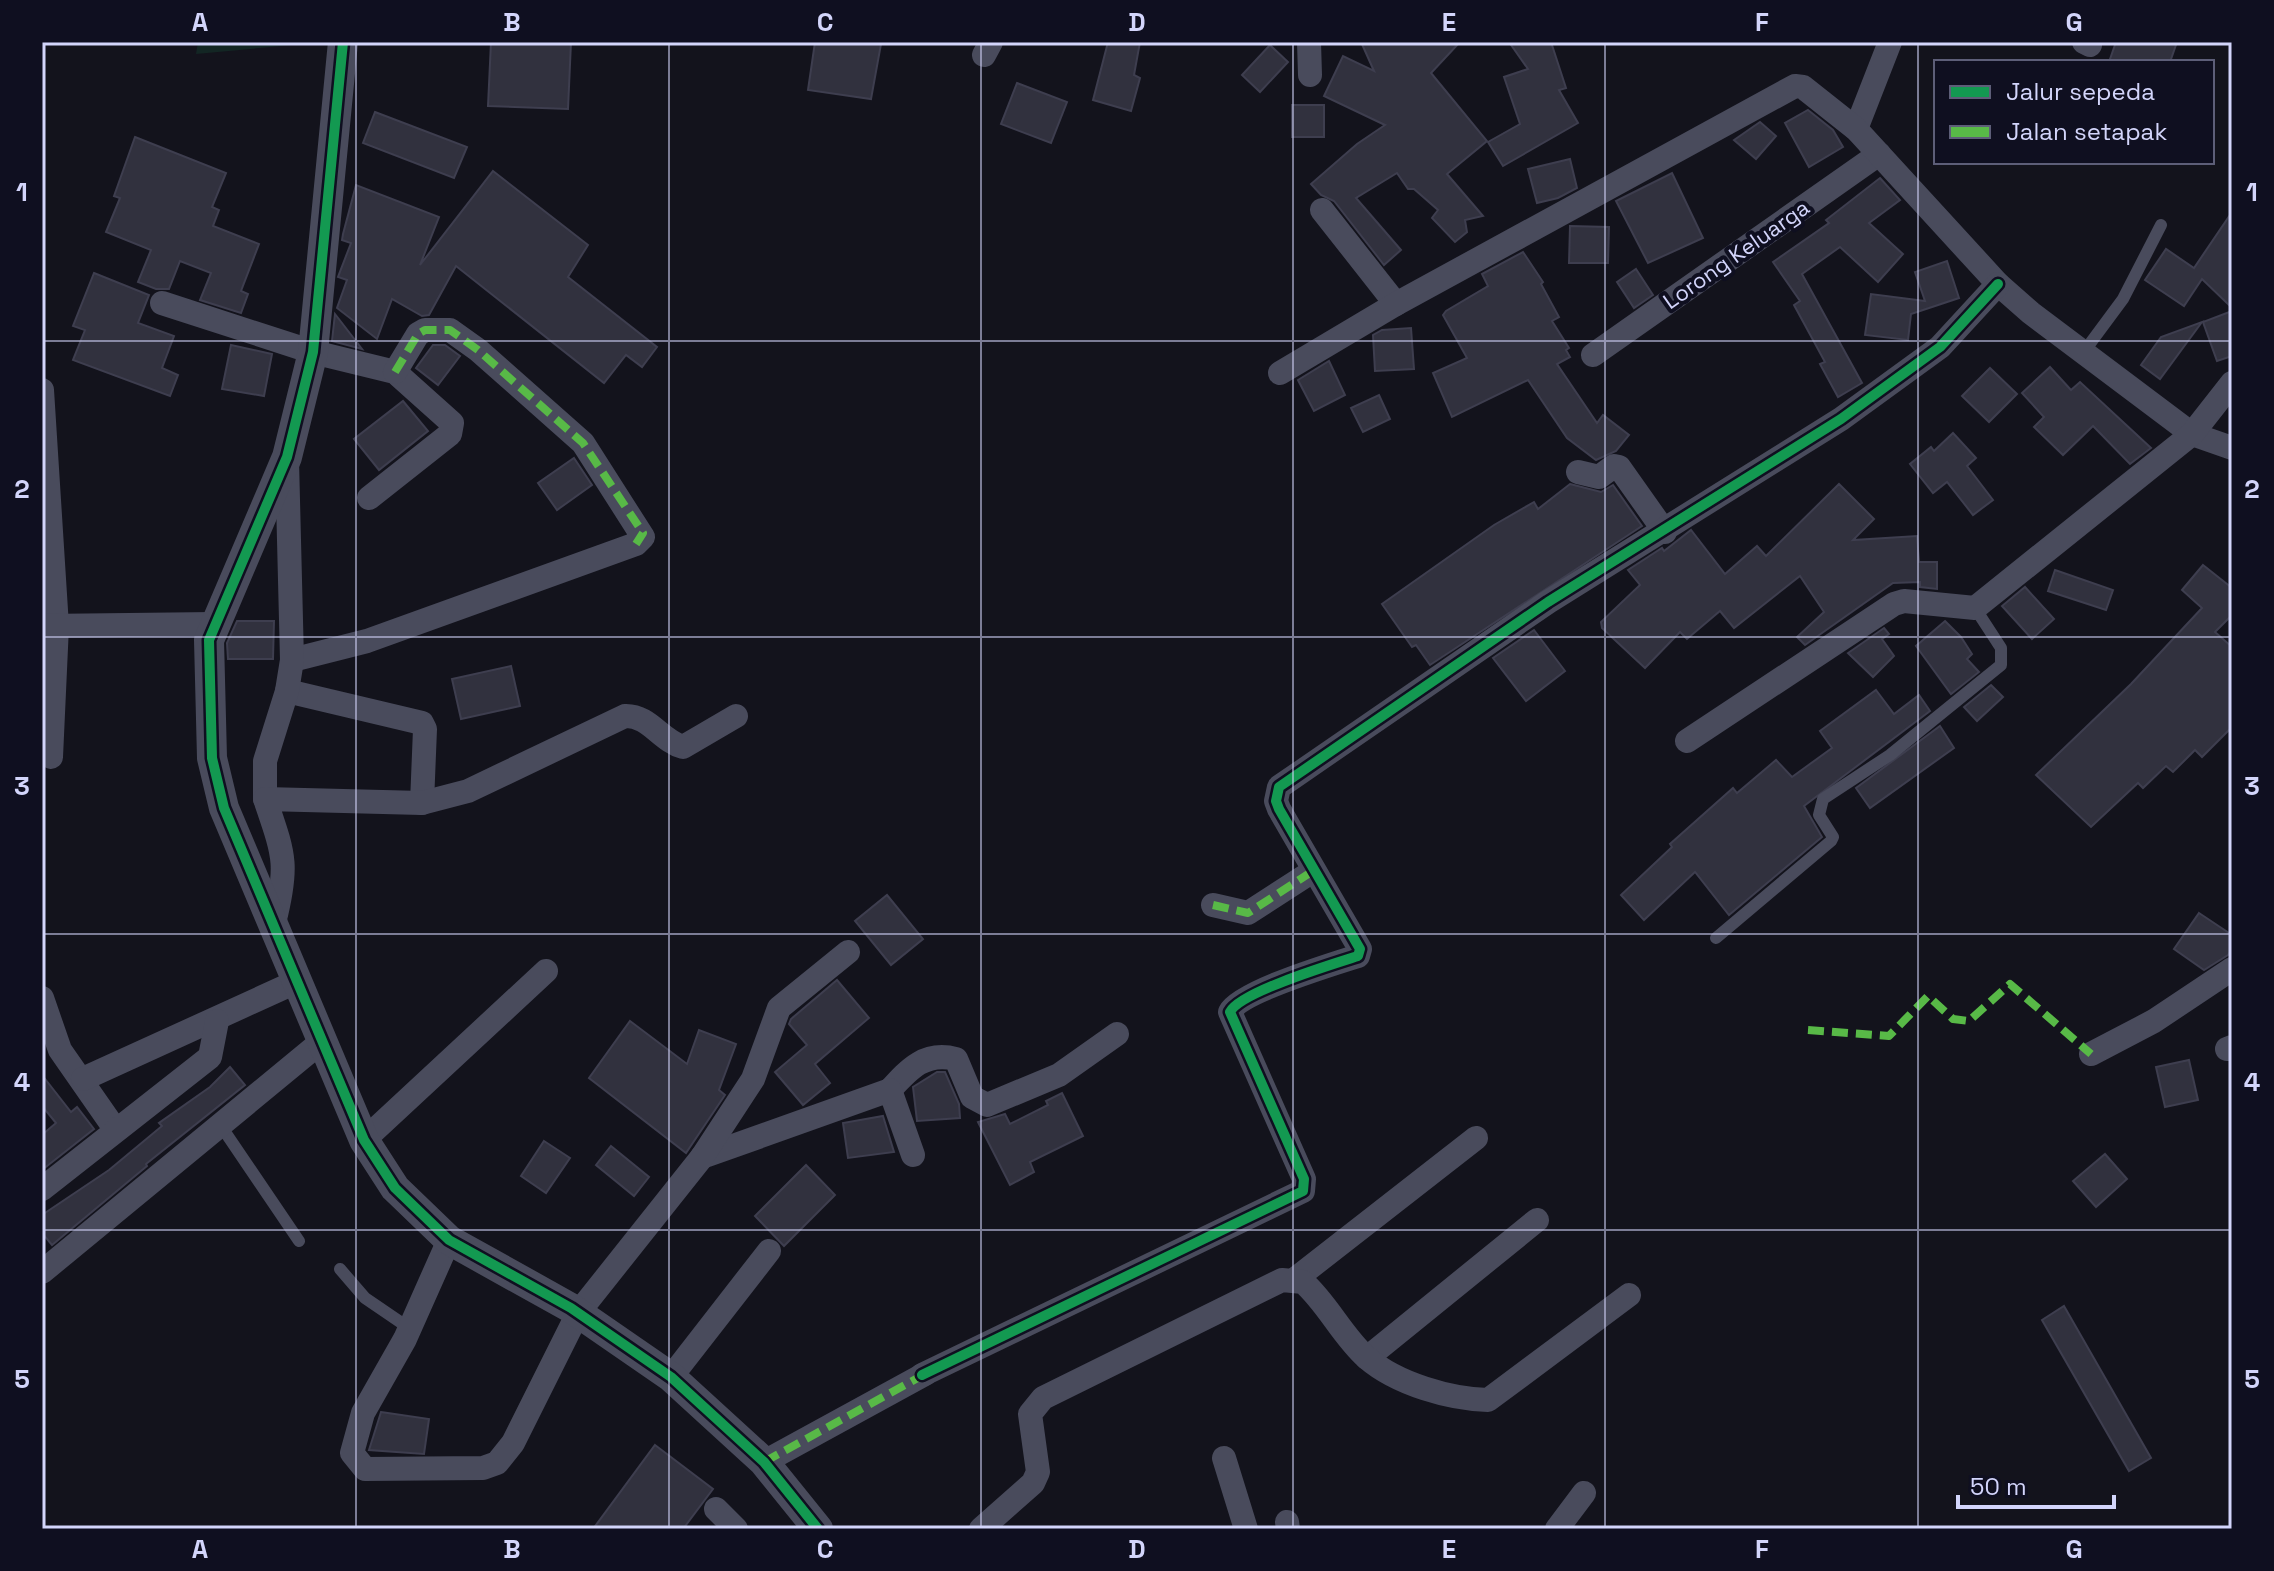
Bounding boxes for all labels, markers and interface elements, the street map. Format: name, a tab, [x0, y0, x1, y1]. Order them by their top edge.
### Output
text: A	[192, 5, 209, 39]
text: B	[503, 5, 521, 39]
text: C	[817, 5, 833, 39]
text: D	[1128, 5, 1146, 39]
text: E	[1442, 5, 1456, 39]
text: F	[1755, 5, 1769, 39]
text: G	[2065, 5, 2083, 39]
legend	[1934, 60, 2214, 164]
text: Jalur sepeda	[2006, 76, 2155, 107]
text: Jalan setapak	[2006, 116, 2167, 147]
text: 1	[16, 175, 28, 209]
text: 1	[2246, 175, 2258, 209]
street label: Lorong Keluarga	[1657, 193, 1815, 315]
text: 2	[14, 472, 30, 506]
text: 2	[2244, 472, 2260, 506]
text: 3	[14, 769, 30, 803]
text: 3	[2244, 769, 2260, 803]
text: 4	[14, 1065, 30, 1099]
text: 4	[2244, 1065, 2260, 1099]
text: 5	[14, 1362, 30, 1396]
text: 5	[2244, 1362, 2260, 1396]
scale bar	[1958, 1459, 2114, 1509]
text: 50 m	[1970, 1471, 2027, 1502]
text: A	[192, 1532, 209, 1566]
text: B	[503, 1532, 521, 1566]
text: C	[817, 1532, 833, 1566]
text: D	[1128, 1532, 1146, 1566]
text: E	[1442, 1532, 1456, 1566]
text: F	[1755, 1532, 1769, 1566]
text: G	[2065, 1532, 2083, 1566]

